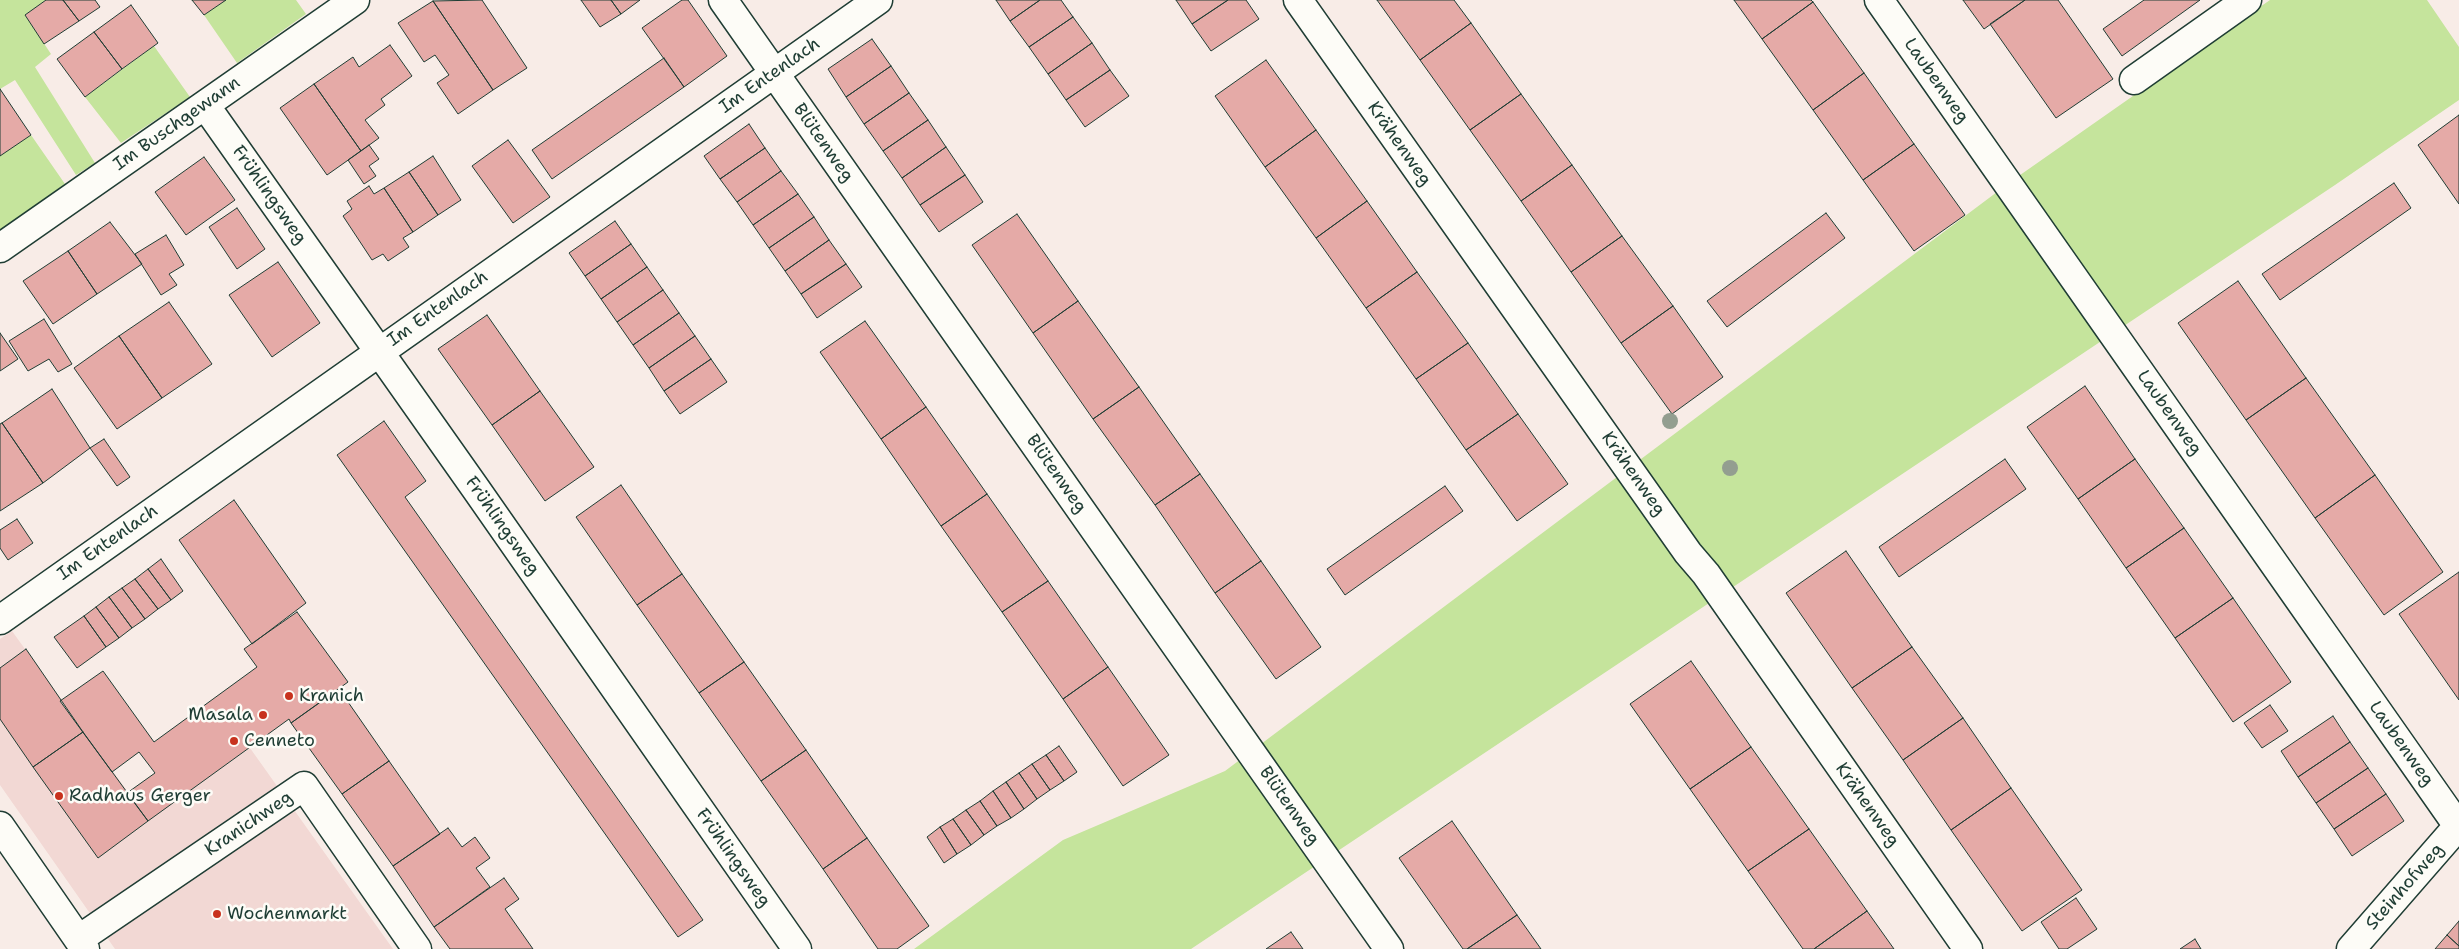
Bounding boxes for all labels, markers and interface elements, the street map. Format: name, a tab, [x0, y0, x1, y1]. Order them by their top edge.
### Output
street label: Im Entenlach	[716, 33, 824, 119]
street label: Laubenweg	[1899, 34, 1973, 128]
street label: Im Buschgewann	[110, 72, 244, 176]
street label: Krähenweg	[1362, 98, 1436, 190]
street label: Blütenweg	[788, 100, 858, 186]
street label: Frühlingsweg	[227, 141, 311, 249]
street label: Im Entenlach	[384, 266, 492, 352]
street label: Laubenweg	[2132, 366, 2206, 460]
street label: Krähenweg	[1596, 428, 1670, 520]
street label: Blütenweg	[1021, 431, 1091, 517]
street label: Frühlingsweg	[460, 472, 544, 580]
street label: Im Entenlach	[54, 500, 162, 586]
place label: Kranich	[299, 685, 364, 707]
marker: Kranich	[283, 690, 295, 702]
street label: Laubenweg	[2364, 697, 2438, 791]
place label: Masala	[188, 704, 253, 726]
marker: Masala	[257, 709, 269, 721]
place label: Cenneto	[244, 730, 315, 752]
marker: Cenneto	[228, 735, 240, 747]
street label: Krähenweg	[1830, 759, 1904, 851]
street label: Blütenweg	[1254, 763, 1324, 849]
place label: Radhaus Gerger	[69, 785, 211, 807]
street label: Kranichweg	[201, 787, 297, 861]
marker: Radhaus Gerger	[53, 790, 65, 802]
street label: Frühlingsweg	[691, 804, 775, 912]
street label: Steinhofweg	[2361, 839, 2449, 935]
place label: Wochenmarkt	[227, 903, 347, 925]
marker: Wochenmarkt	[211, 908, 223, 920]

